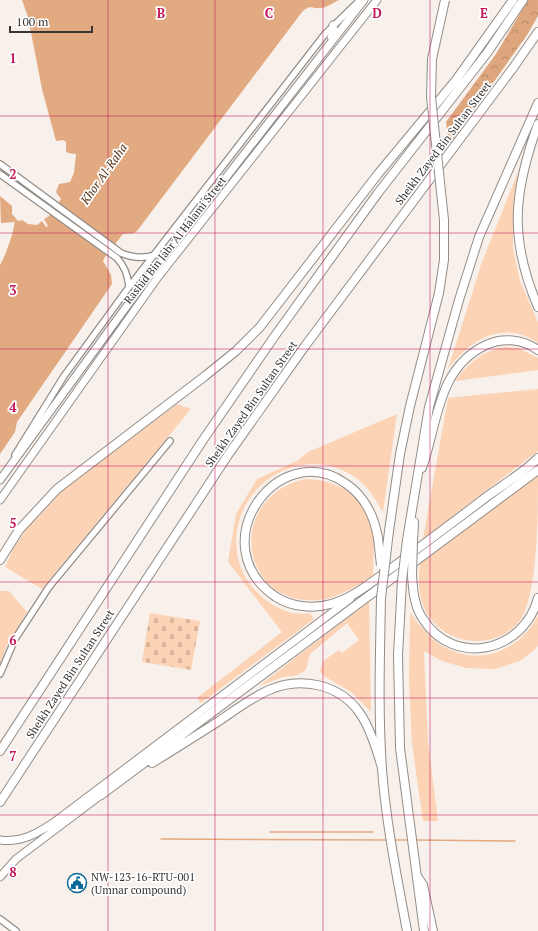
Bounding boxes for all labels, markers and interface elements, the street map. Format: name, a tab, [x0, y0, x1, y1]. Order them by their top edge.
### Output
text: B	[157, 4, 165, 22]
text: C	[265, 4, 273, 22]
text: D	[372, 4, 382, 22]
text: E	[480, 4, 488, 22]
scale bar	[10, 8, 92, 34]
text: 100 m	[16, 14, 49, 29]
text: 1	[9, 49, 17, 67]
street label: Sheikh Zayed Bin Sultan Street	[392, 79, 494, 207]
water label: Khor Al-Raha	[77, 140, 130, 208]
text: 2	[9, 165, 17, 183]
street label: Rashid Bin Jabr Al Halami Street	[121, 173, 229, 307]
text: 3	[9, 281, 17, 299]
street label: Sheikh Zayed Bin Sultan Street	[202, 338, 300, 470]
text: 4	[9, 398, 17, 416]
text: 5	[9, 514, 17, 532]
street label: Sheikh Zayed Bin Sultan Street	[23, 607, 117, 741]
text: 6	[9, 631, 17, 649]
text: 7	[9, 747, 17, 765]
text: 8	[9, 863, 17, 881]
place label: NW-123-16-RTU-001 (Umnar compound)	[91, 870, 195, 897]
public building icon: NW-123-16-RTU-001 (Umnar compound)	[66, 872, 88, 894]

